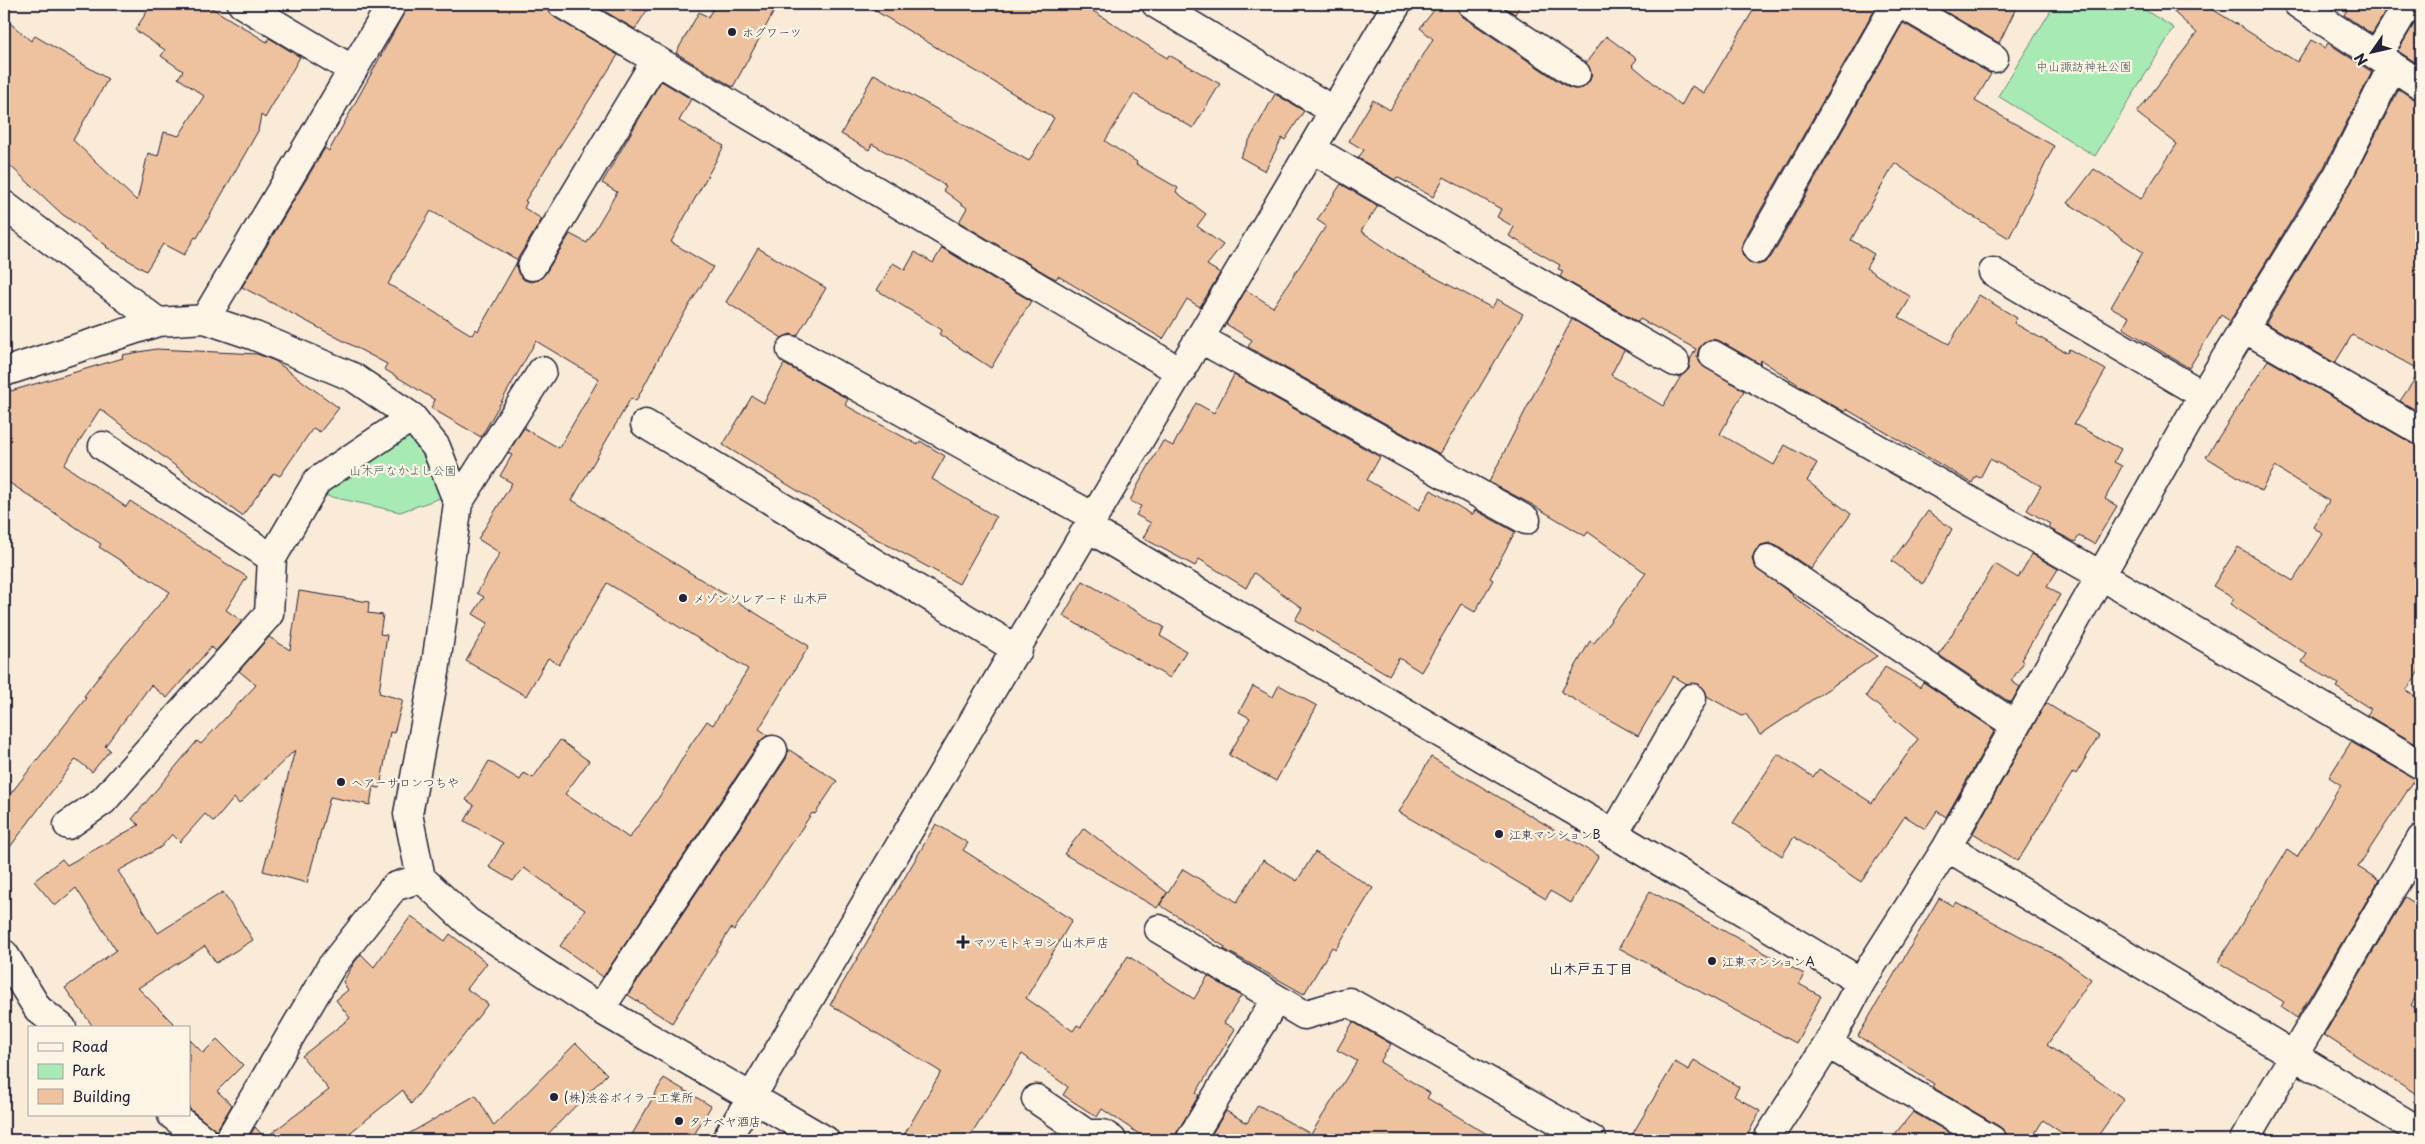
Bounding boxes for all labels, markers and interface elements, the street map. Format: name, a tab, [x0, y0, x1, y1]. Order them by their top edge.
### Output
place label: ホグワーツ	[742, 23, 802, 41]
marker: ホグワーツ	[726, 26, 738, 38]
north arrow	[2348, 28, 2398, 78]
text: N	[2349, 49, 2373, 70]
park label: 中山諏訪神社公園	[2036, 57, 2132, 75]
park label: 山木戸なかよし公園	[349, 461, 457, 479]
place label: メゾンソレアード 山木戸	[693, 589, 828, 607]
marker: メゾンソレアード 山木戸	[677, 592, 689, 604]
place label: ヘアーサロンつちや	[351, 773, 459, 791]
marker: ヘアーサロンつちや	[335, 776, 347, 788]
place label: 江東マンションB	[1509, 825, 1601, 843]
marker: 江東マンションB	[1493, 828, 1505, 840]
place label: マツモトキヨシ 山木戸店	[973, 933, 1109, 951]
marker: マツモトキヨシ 山木戸店	[957, 936, 969, 948]
place label: 江東マンションA	[1722, 952, 1815, 970]
marker: 江東マンションA	[1706, 955, 1718, 967]
district label: 山木戸五丁目	[1549, 958, 1633, 979]
legend	[28, 1026, 190, 1116]
text: Road	[72, 1034, 108, 1057]
text: Park	[72, 1058, 106, 1081]
text: Building	[72, 1084, 131, 1107]
place label: (株)渋谷ボイラー工業所	[564, 1088, 693, 1106]
marker: (株)渋谷ボイラー工業所	[548, 1091, 560, 1103]
place label: タナベヤ酒店	[689, 1112, 761, 1130]
marker: タナベヤ酒店	[673, 1115, 685, 1127]

